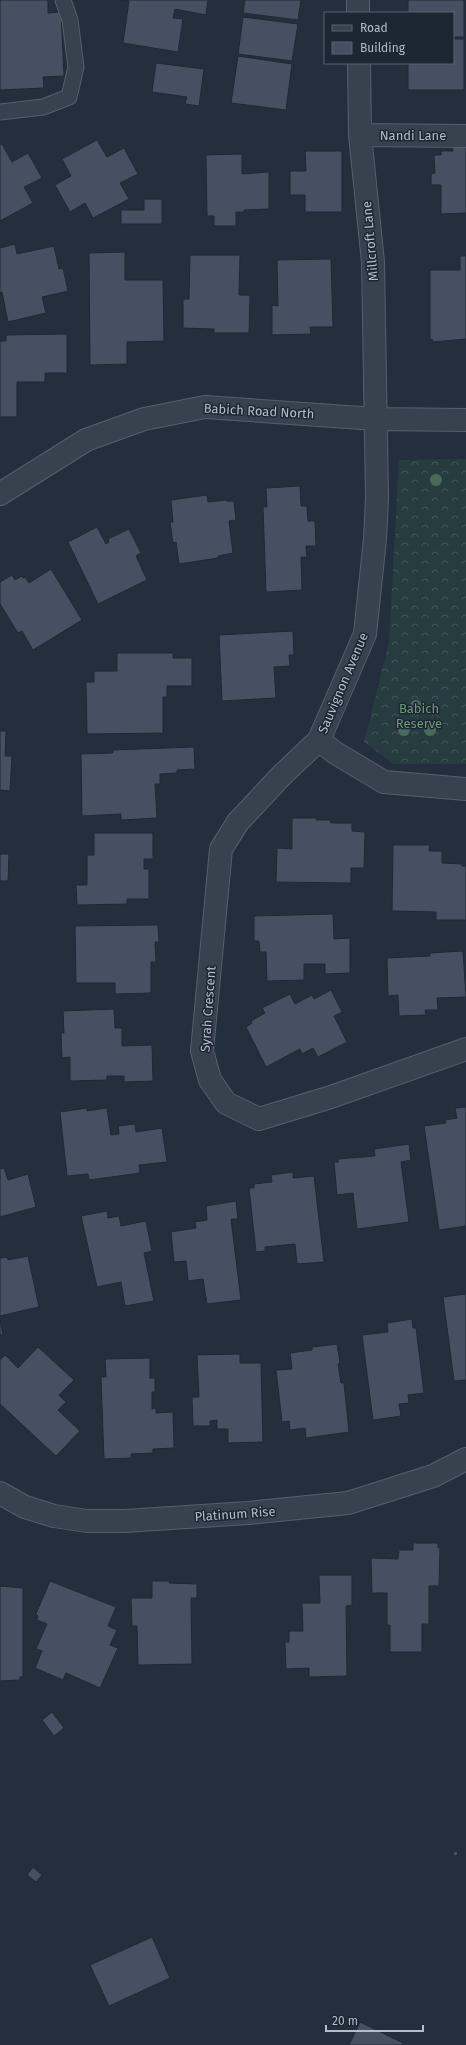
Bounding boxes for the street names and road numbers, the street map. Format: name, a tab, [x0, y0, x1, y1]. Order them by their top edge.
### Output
street label: Nandi Lane	[380, 128, 446, 143]
street label: Millcroft Lane	[359, 200, 381, 282]
street label: Babich Road North	[203, 401, 315, 421]
street label: Sauvignon Avenue	[315, 630, 371, 736]
street label: Syrah Crescent	[198, 965, 219, 1053]
street label: Platinum Rise	[194, 1504, 276, 1524]

